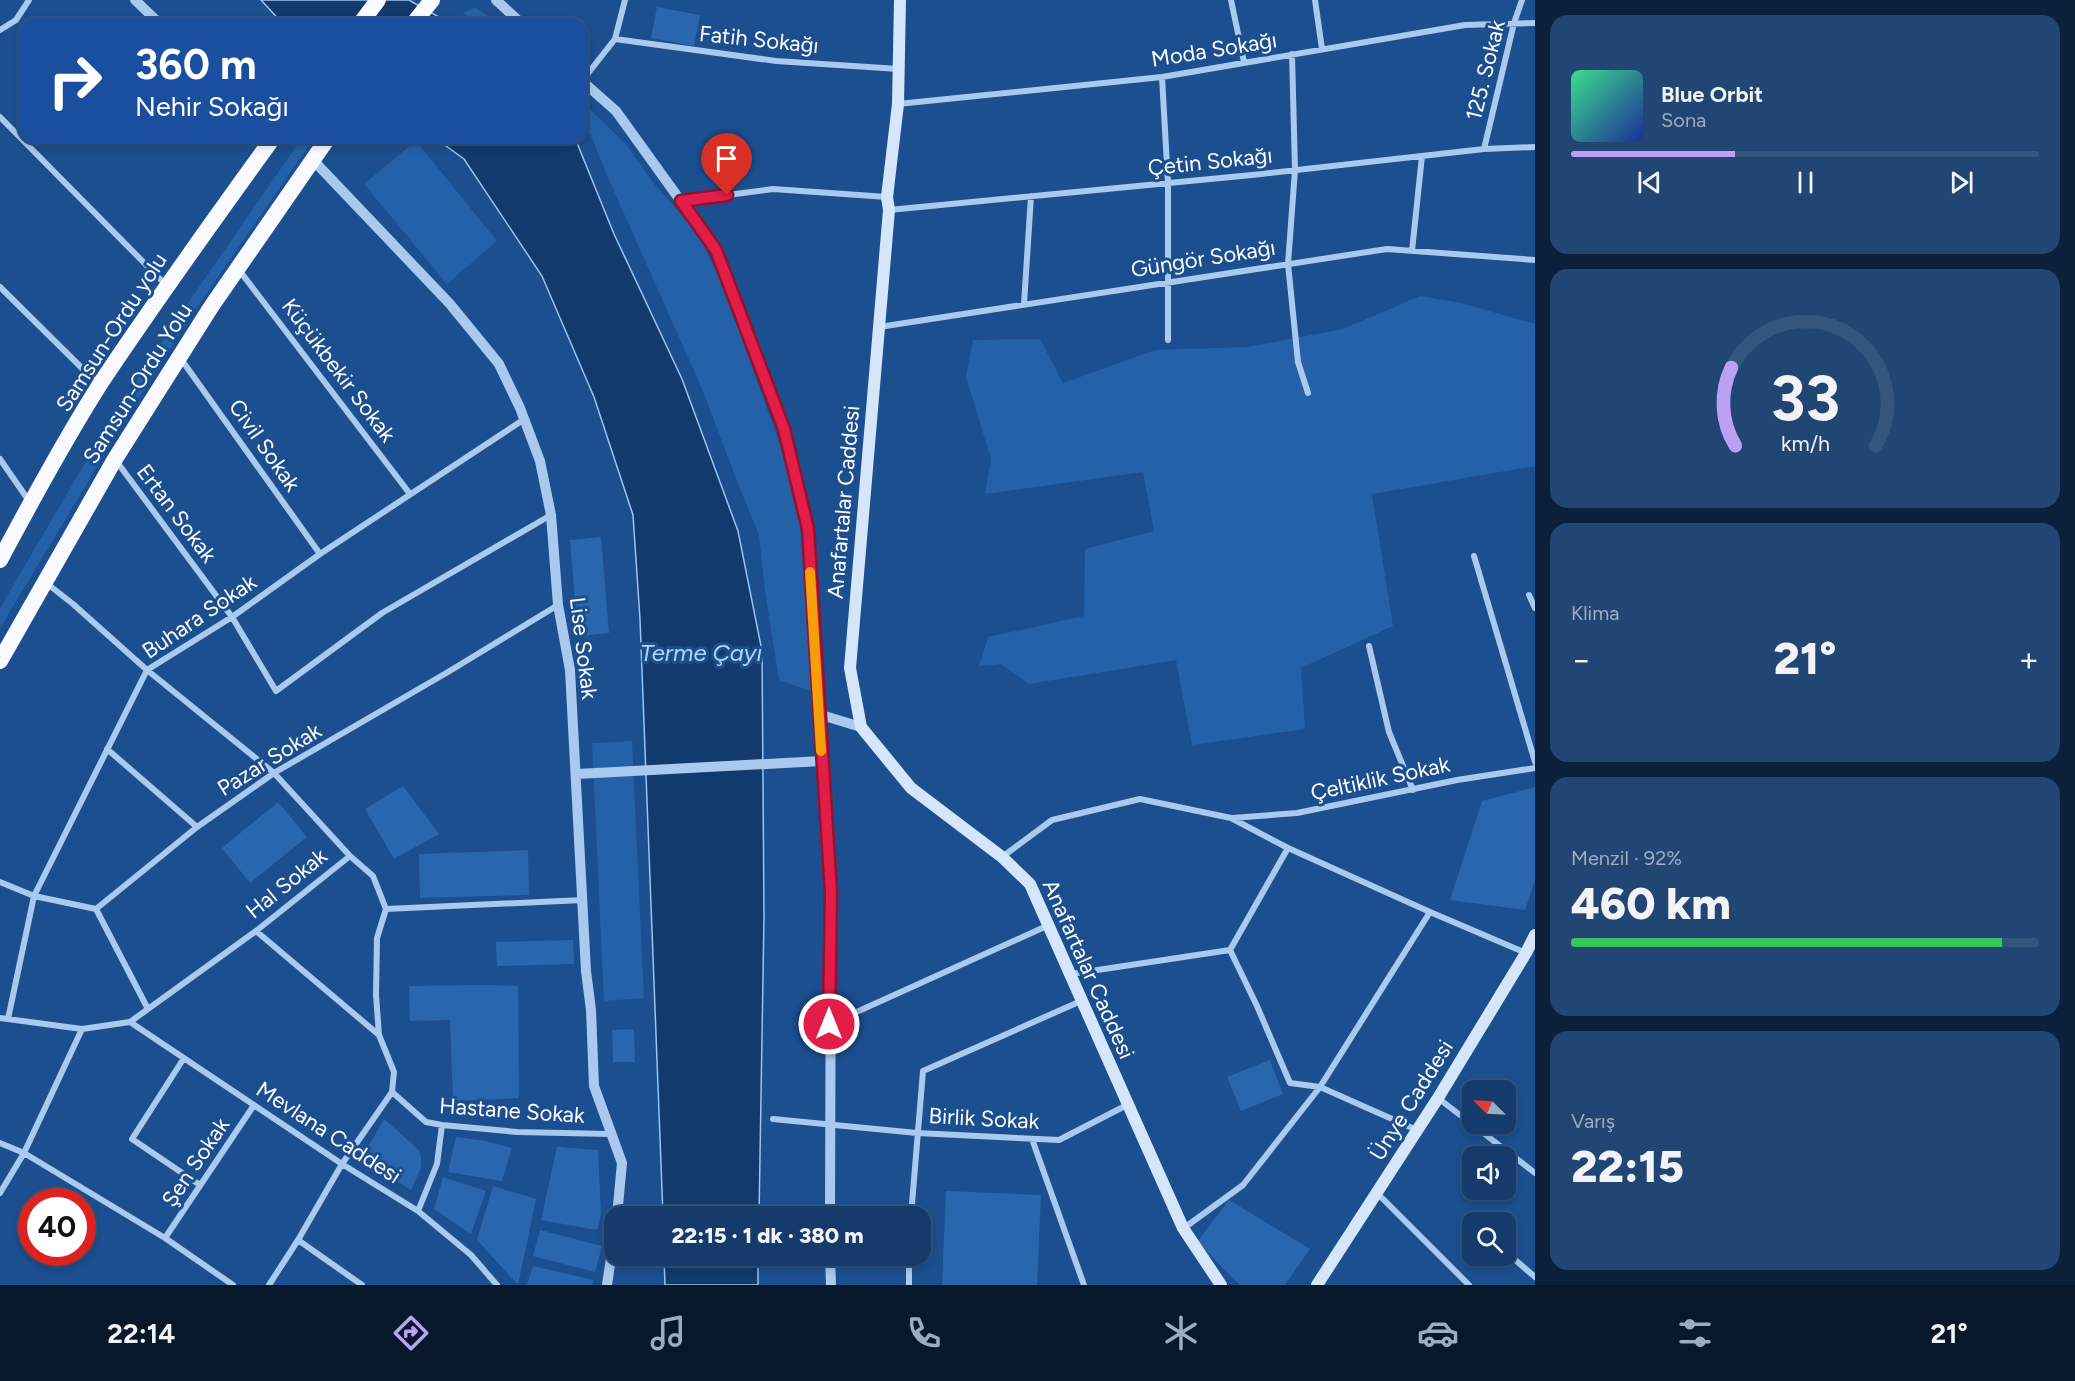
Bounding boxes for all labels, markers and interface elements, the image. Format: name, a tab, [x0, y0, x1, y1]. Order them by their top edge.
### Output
street label: 125. Sokak	[1460, 17, 1511, 123]
street label: Fatih Sokağı	[698, 20, 820, 59]
street label: Moda Sokağı	[1149, 26, 1279, 73]
text: 360 m	[135, 39, 257, 90]
icon: right	[36, 42, 114, 120]
text: Blue Orbit	[1661, 81, 1763, 108]
text: Nehir Sokağı	[135, 90, 289, 123]
text: Sona	[1661, 108, 1706, 132]
pin	[701, 133, 752, 195]
icon: arrive	[710, 142, 743, 175]
street label: Çetin Sokağı	[1147, 142, 1274, 181]
icon: previous	[1633, 166, 1666, 199]
icon: pause	[1789, 166, 1822, 199]
icon: next	[1945, 166, 1978, 199]
street label: Güngör Sokağı	[1129, 234, 1277, 283]
street label: Samsun-Ordu yolu	[50, 248, 173, 417]
street label: Küçükbekir Sokak	[276, 293, 402, 448]
street label: Samsun-Ordu Yolu	[77, 298, 198, 469]
text: 33	[1770, 361, 1840, 436]
street label: Civil Sokak	[223, 394, 306, 497]
street label: Anafartalar Caddesi	[822, 404, 865, 600]
text: km/h	[1781, 431, 1829, 456]
street label: Ertan Sokak	[131, 459, 223, 568]
street label: Buhara Sokak	[137, 568, 262, 664]
street label: Lise Sokak	[564, 595, 603, 701]
text: Klima	[1571, 601, 1619, 625]
text: 21°	[1774, 631, 1836, 685]
water label: Terme Çayı	[640, 638, 762, 667]
text: −	[1571, 640, 1592, 679]
text: +	[2018, 640, 2039, 679]
street label: Pazar Sokak	[212, 717, 326, 802]
street label: Çeltiklik Sokak	[1308, 751, 1452, 806]
street label: Hal Sokak	[240, 842, 333, 924]
text: Menzil · 92%	[1571, 846, 1682, 870]
street label: Anafartalar Caddesi	[1037, 875, 1140, 1063]
text: 460 km	[1571, 876, 1731, 930]
position arrow	[797, 992, 861, 1056]
street label: Ünye Caddesi	[1364, 1035, 1459, 1165]
street label: Mevlana Caddesi	[251, 1076, 406, 1189]
north arrow	[1462, 1080, 1516, 1134]
map controls	[1462, 1080, 1516, 1266]
street label: Hastane Sokak	[438, 1092, 586, 1129]
street label: Birlik Sokak	[928, 1102, 1040, 1135]
text: Varış	[1571, 1109, 1615, 1133]
street label: Şen Sokak	[156, 1112, 235, 1212]
text: 22:15	[1571, 1139, 1684, 1193]
button: sound	[1462, 1146, 1516, 1200]
speed limit sign: 40	[18, 1188, 96, 1266]
button: search	[1462, 1212, 1516, 1266]
text: 22:15 · 1 dk · 380 m	[671, 1222, 864, 1249]
icon: directions	[390, 1312, 432, 1354]
icon: music	[647, 1312, 689, 1354]
icon: phone	[903, 1312, 945, 1354]
icon: climate	[1160, 1312, 1202, 1354]
icon: car	[1417, 1312, 1459, 1354]
icon: filters	[1674, 1312, 1716, 1354]
text: 22:14	[107, 1317, 175, 1350]
text: 21°	[1930, 1317, 1968, 1350]

